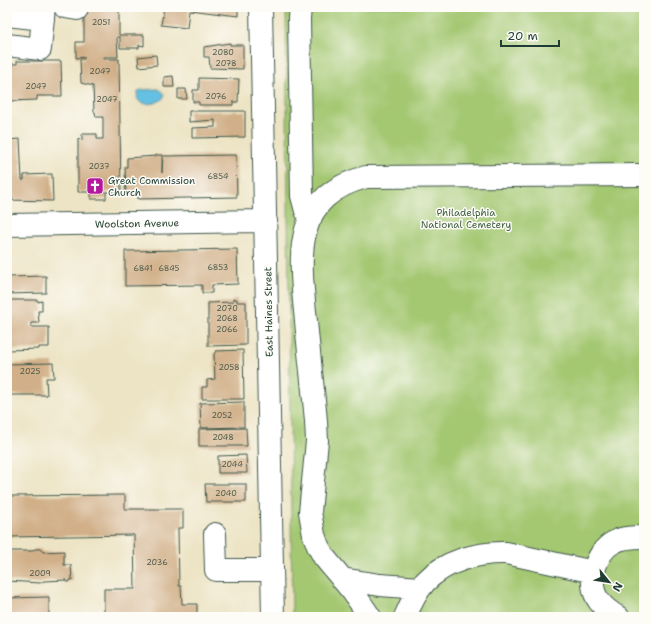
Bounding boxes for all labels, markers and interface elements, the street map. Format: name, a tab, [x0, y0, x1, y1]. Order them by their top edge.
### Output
house number: 2051	[92, 17, 110, 28]
scale bar	[501, 22, 559, 48]
text: 20 m	[507, 28, 538, 44]
house number: 2080	[212, 47, 234, 58]
house number: 2078	[215, 58, 237, 69]
house number: 2047	[89, 66, 111, 77]
house number: 2047	[25, 81, 47, 92]
house number: 2076	[205, 91, 227, 102]
house number: 2047	[96, 94, 118, 105]
house number: 2037	[88, 161, 110, 172]
house number: 6854	[208, 171, 229, 182]
place label: Great Commission Church	[108, 174, 195, 199]
church icon: Great Commission Church	[85, 176, 105, 196]
park label: Philadelphia National Cemetery	[421, 206, 512, 231]
street label: Woolston Avenue	[95, 216, 179, 231]
house number: 6853	[208, 262, 228, 273]
house number: 6841	[133, 263, 153, 274]
house number: 6845	[159, 263, 179, 274]
street label: East Haines Street	[261, 267, 276, 357]
house number: 2070	[216, 303, 238, 314]
house number: 2068	[216, 313, 238, 324]
house number: 2066	[216, 324, 238, 335]
house number: 2058	[218, 362, 240, 373]
house number: 2025	[20, 366, 40, 377]
house number: 2052	[212, 410, 233, 421]
house number: 2048	[212, 432, 234, 443]
house number: 2044	[221, 459, 243, 470]
house number: 2040	[215, 488, 237, 499]
house number: 2036	[146, 557, 168, 568]
north arrow	[589, 562, 629, 602]
house number: 2009	[29, 568, 51, 579]
text: N	[608, 579, 626, 595]

